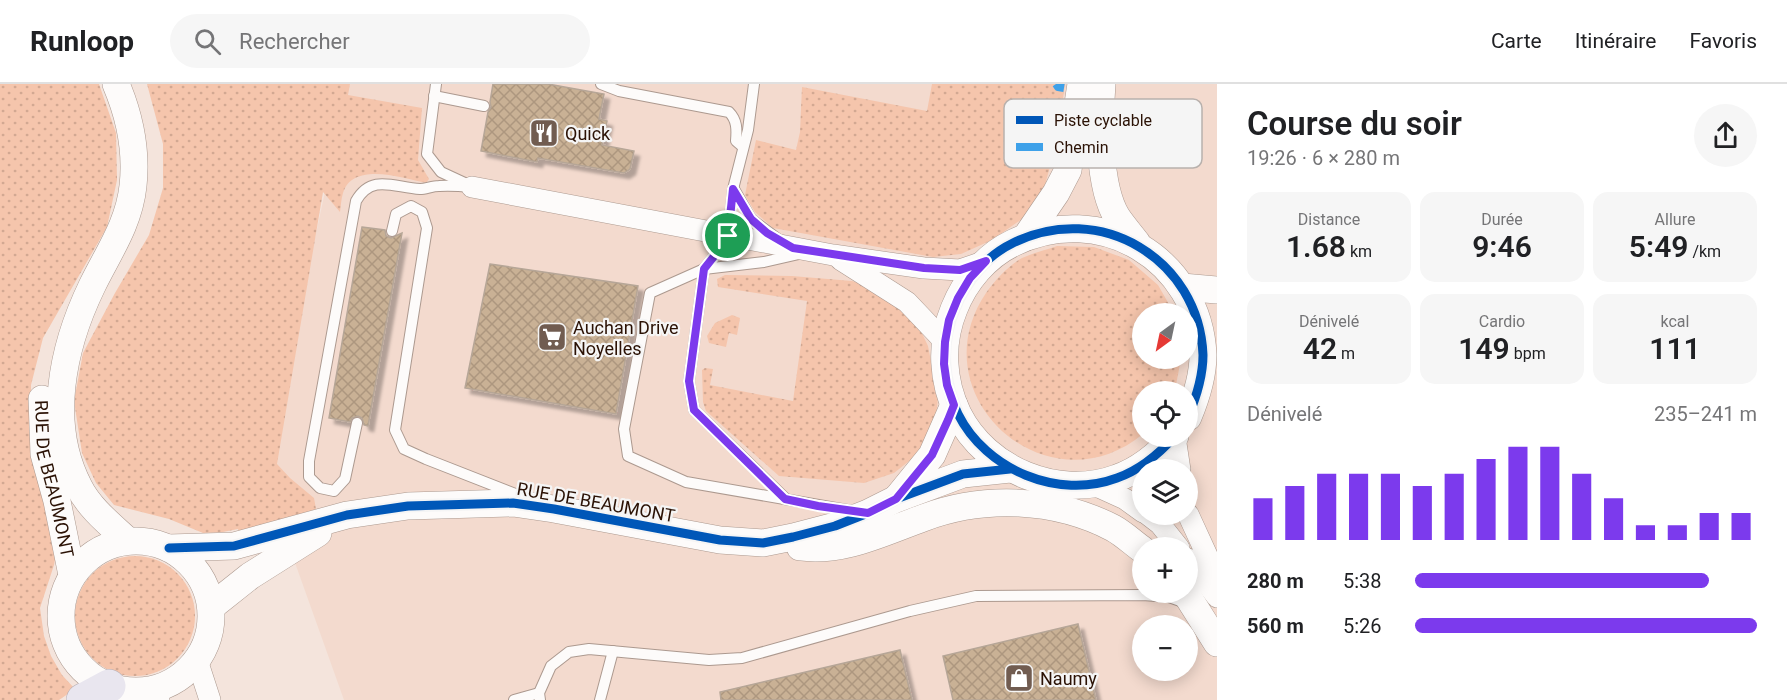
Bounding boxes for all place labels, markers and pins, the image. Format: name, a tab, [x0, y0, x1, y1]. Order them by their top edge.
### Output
restaurant icon: Quick	[528, 117, 560, 149]
place label: Quick	[565, 123, 611, 144]
pin	[702, 210, 753, 261]
place label: Auchan Drive Noyelles	[573, 317, 679, 359]
supermarket icon: Auchan Drive Noyelles	[536, 321, 568, 353]
shop icon: Naumy	[1003, 662, 1035, 694]
place label: Naumy	[1040, 668, 1097, 689]

